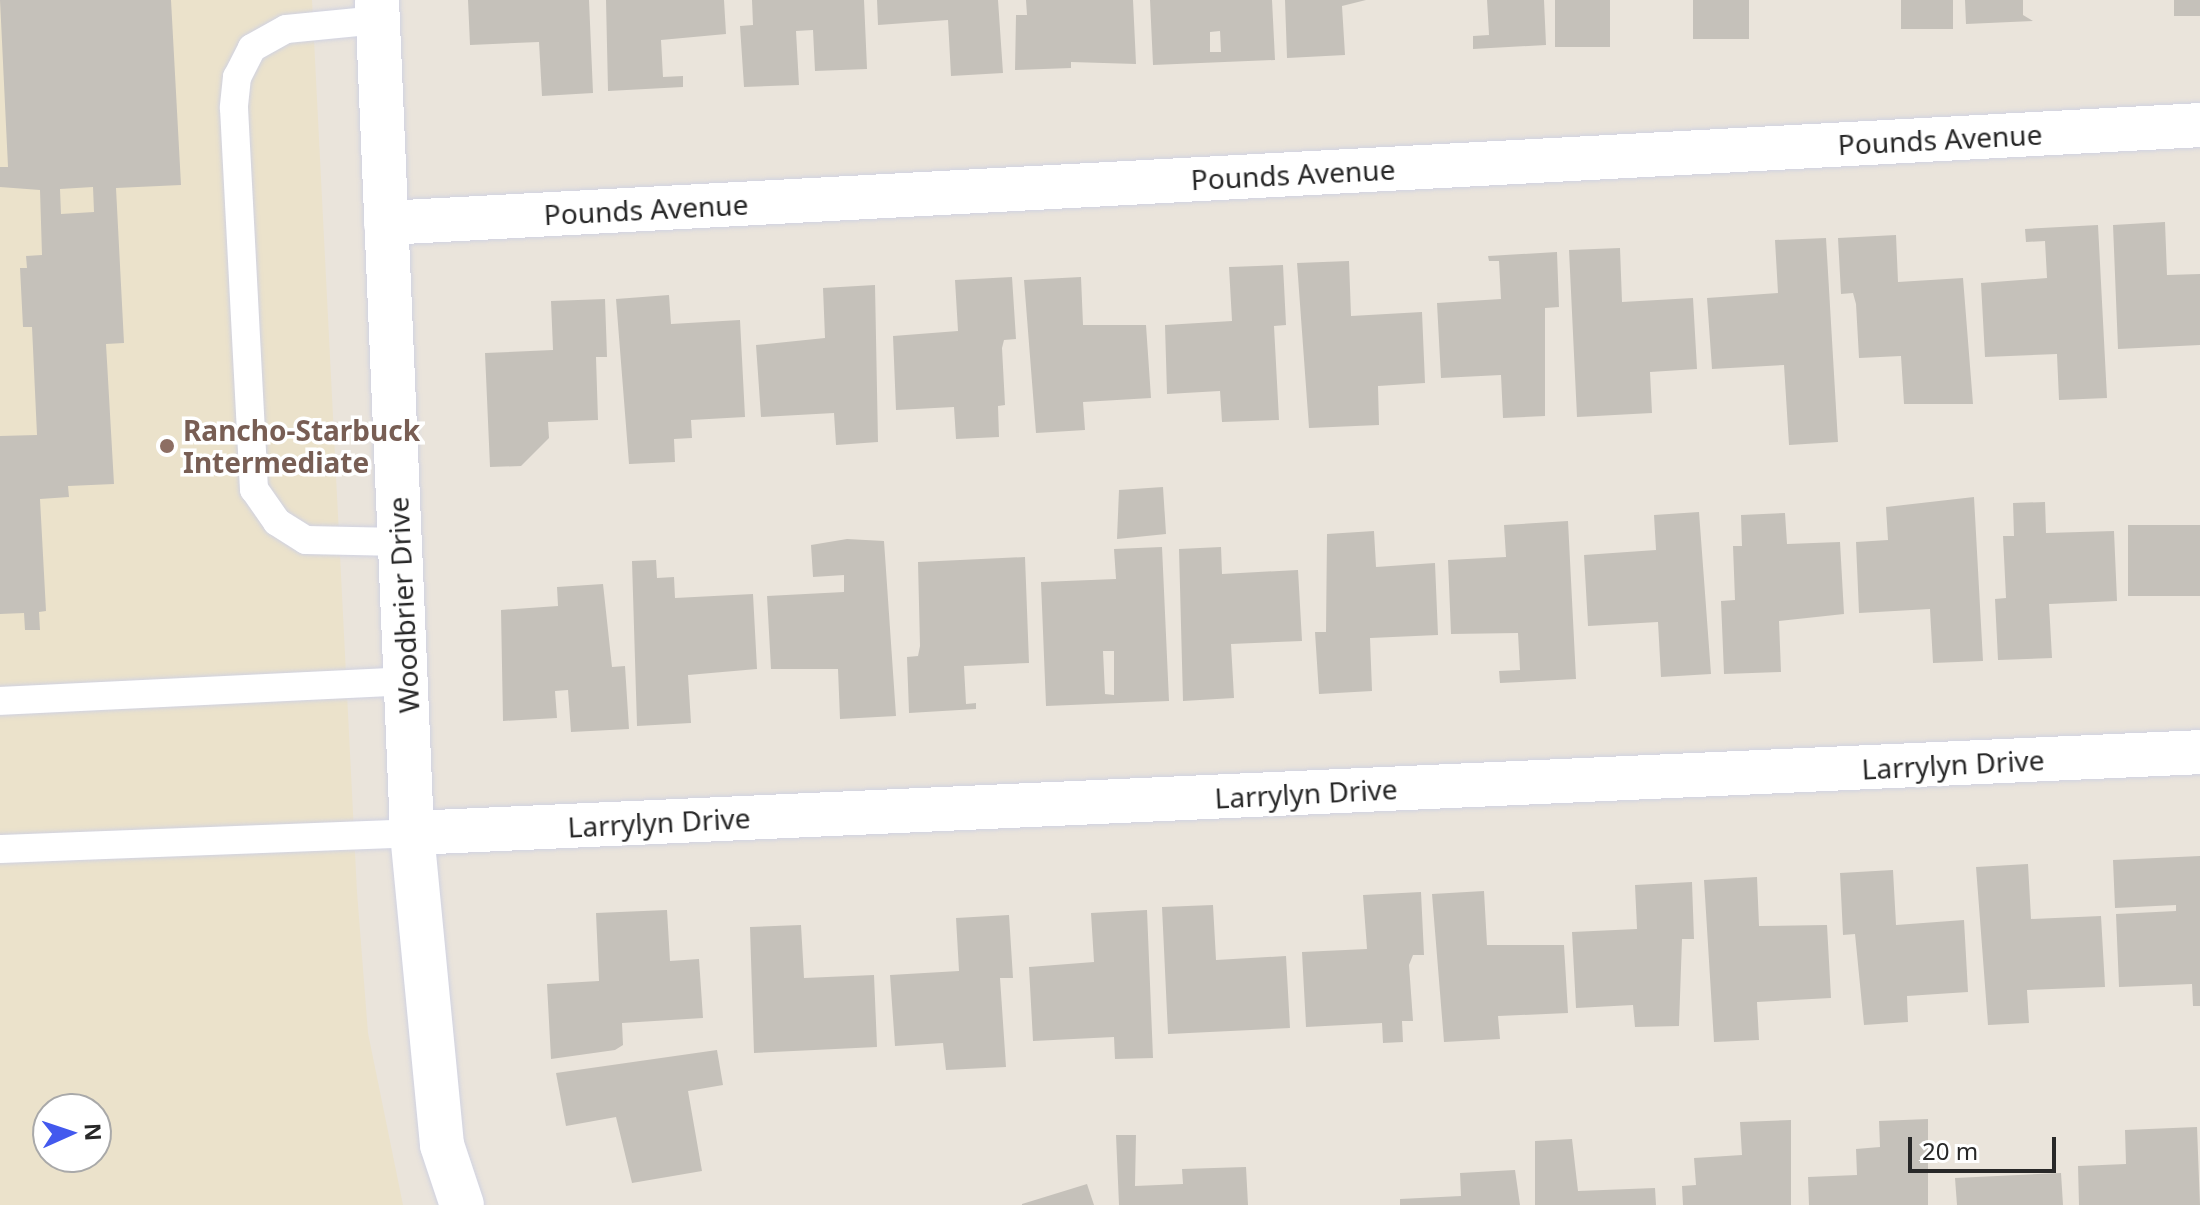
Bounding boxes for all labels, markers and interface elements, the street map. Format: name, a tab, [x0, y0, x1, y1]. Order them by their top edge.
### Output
street label: Pounds Avenue	[1837, 117, 2043, 161]
street label: Pounds Avenue	[1190, 152, 1396, 196]
street label: Pounds Avenue	[543, 187, 749, 231]
place label: Rancho-Starbuck Intermediate	[183, 413, 420, 479]
marker: Rancho-Starbuck Intermediate	[158, 437, 176, 455]
street label: Woodbrier Drive	[381, 496, 425, 714]
street label: Larrylyn Drive	[1861, 742, 2045, 786]
street label: Larrylyn Drive	[1214, 771, 1398, 815]
street label: Larrylyn Drive	[567, 800, 751, 844]
north arrow	[32, 1093, 112, 1173]
scale bar	[1912, 1121, 2060, 1171]
text: N	[79, 1122, 109, 1142]
text: 20 m	[1922, 1134, 1978, 1167]

